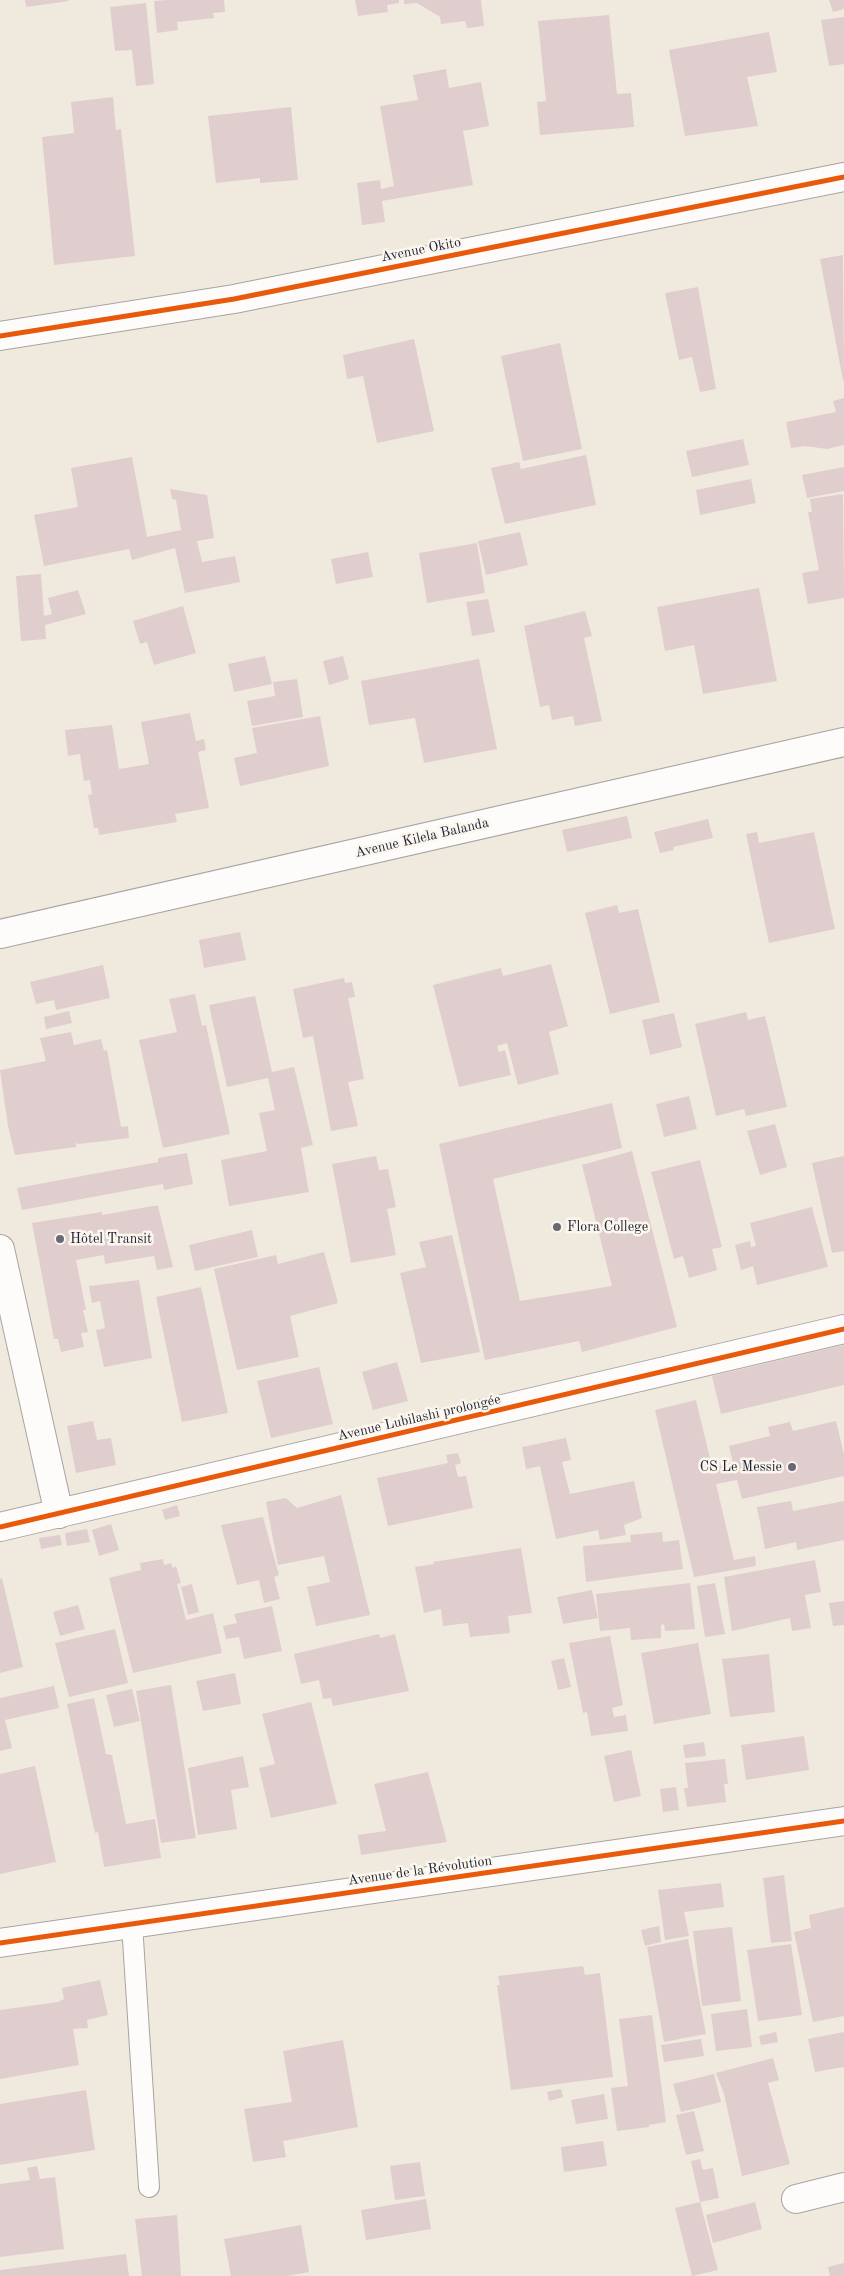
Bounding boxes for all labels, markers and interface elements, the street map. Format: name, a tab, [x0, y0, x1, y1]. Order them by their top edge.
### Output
street label: Avenue Okito	[380, 234, 462, 266]
street label: Avenue Kilela Balanda	[354, 814, 490, 862]
place label: Flora College	[567, 1219, 648, 1235]
marker: Flora College	[551, 1221, 563, 1233]
place label: Hôtel Transit	[70, 1231, 152, 1247]
marker: Hôtel Transit	[54, 1233, 66, 1245]
street label: Avenue Lubilashi prolongée	[336, 1391, 502, 1445]
place label: CS Le Messie	[700, 1459, 782, 1475]
marker: CS Le Messie	[786, 1461, 798, 1473]
street label: Avenue de la Révolution	[347, 1853, 493, 1889]

